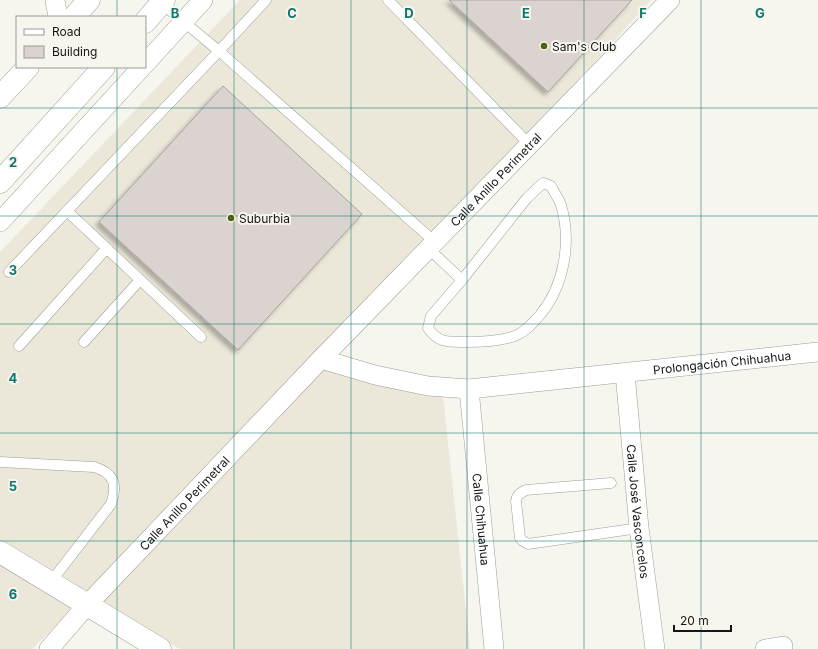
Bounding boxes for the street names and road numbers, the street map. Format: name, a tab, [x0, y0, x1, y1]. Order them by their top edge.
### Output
street label: Calle Anillo Perimetral	[447, 130, 544, 229]
street label: Prolongación Chihuahua	[652, 347, 792, 377]
street label: Calle José Vasconcelos	[624, 444, 653, 579]
street label: Calle Anillo Perimetral	[136, 453, 232, 553]
street label: Calle Chihuahua	[470, 473, 493, 566]

